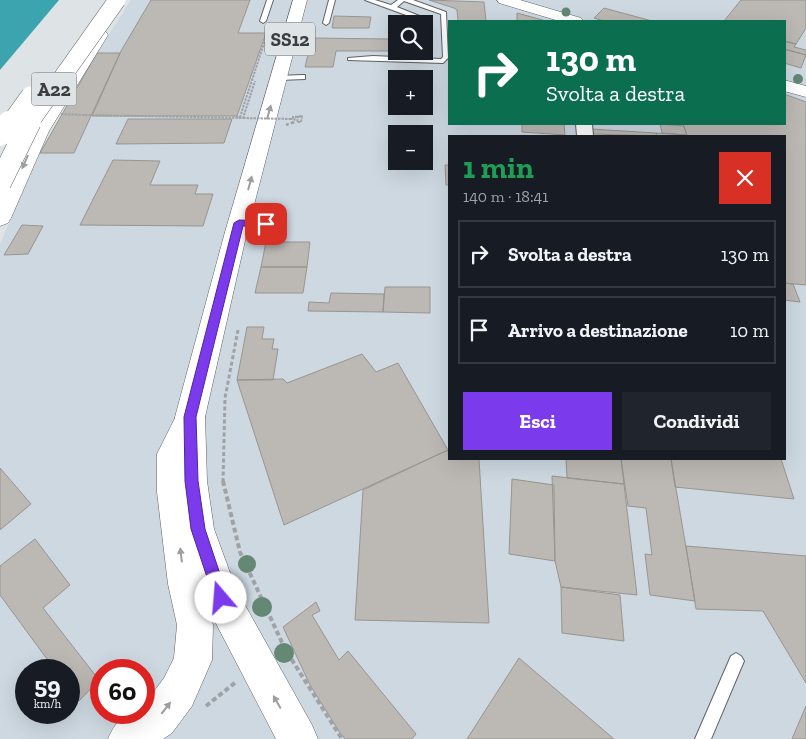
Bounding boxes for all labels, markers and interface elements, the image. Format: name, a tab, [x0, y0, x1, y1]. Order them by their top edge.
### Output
map controls	[388, 15, 433, 170]
button: search	[388, 15, 433, 60]
road number: SS12	[265, 22, 315, 56]
text: 130 m	[546, 38, 636, 80]
icon: right	[463, 40, 528, 105]
button: +	[388, 70, 433, 115]
road number: A22	[32, 72, 76, 106]
text: Svolta a destra	[546, 80, 685, 107]
one-way arrow	[266, 105, 274, 120]
button: −	[388, 125, 433, 170]
text: 1 min	[463, 150, 534, 186]
button: close	[719, 152, 771, 204]
one-way arrow	[21, 155, 29, 169]
one-way arrow	[246, 175, 254, 190]
text: 140 m · 18:41	[463, 187, 548, 206]
pin	[245, 203, 287, 245]
icon: arrive	[252, 210, 280, 238]
icon: right	[465, 240, 493, 268]
text: Svolta a destra	[508, 243, 632, 266]
text: 130 m	[721, 243, 769, 266]
icon: arrive	[465, 316, 493, 344]
text: Arrivo a destinazione	[508, 319, 688, 342]
text: 10 m	[730, 319, 769, 342]
button: Esci	[463, 392, 612, 450]
button: Condividi	[622, 392, 771, 450]
one-way arrow	[177, 547, 185, 563]
position arrow	[194, 571, 246, 623]
speed limit sign: 60	[90, 659, 155, 724]
text: 59	[34, 670, 61, 700]
one-way arrow	[273, 696, 282, 709]
text: km/h	[34, 697, 61, 711]
one-way arrow	[161, 702, 171, 715]

